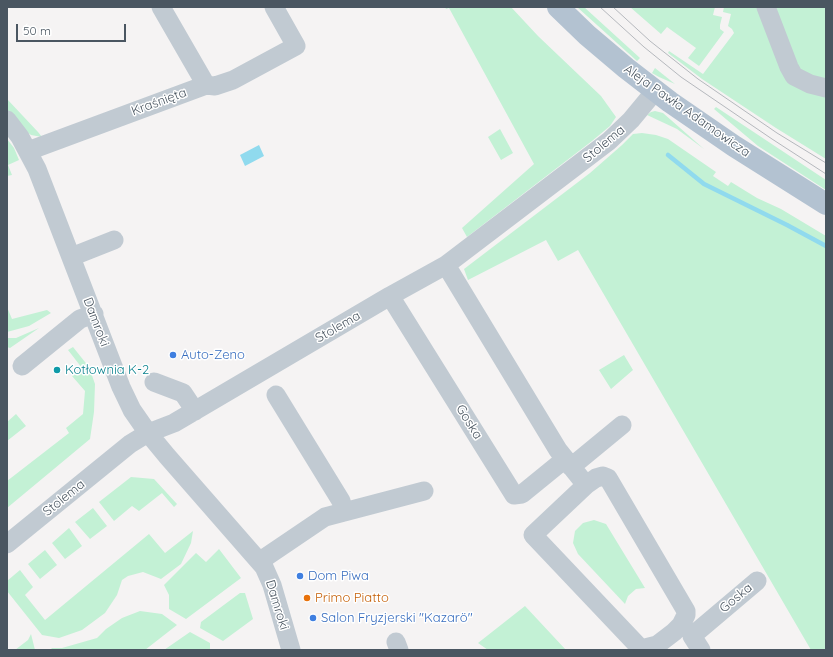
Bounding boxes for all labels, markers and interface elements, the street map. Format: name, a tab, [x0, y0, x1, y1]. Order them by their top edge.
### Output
scale bar	[18, 16, 128, 42]
text: 50 m	[23, 23, 51, 38]
street label: Aleja Pawła Adamowicza	[621, 61, 753, 161]
street label: Kraśnięta	[129, 85, 189, 119]
street label: Stolema	[580, 122, 628, 166]
street label: Damroki	[80, 295, 112, 349]
street label: Stolema	[313, 308, 363, 346]
place label: Auto-Zeno	[181, 347, 245, 363]
marker: Auto-Zeno	[168, 350, 178, 360]
place label: Kotłownia K-2	[65, 362, 149, 378]
marker: Kotłownia K-2	[52, 365, 62, 375]
street label: Goska	[452, 402, 486, 442]
street label: Stolema	[40, 476, 88, 520]
place label: Dom Piwa	[308, 568, 369, 584]
marker: Dom Piwa	[295, 571, 305, 581]
street label: Damroki	[262, 578, 292, 632]
street label: Goska	[717, 580, 755, 616]
place label: Primo Piatto	[315, 590, 389, 606]
marker: Primo Piatto	[302, 593, 312, 603]
place label: Salon Fryzjerski "Kazarö"	[321, 610, 473, 626]
marker: Salon Fryzjerski "Kazarö"	[308, 613, 318, 623]

